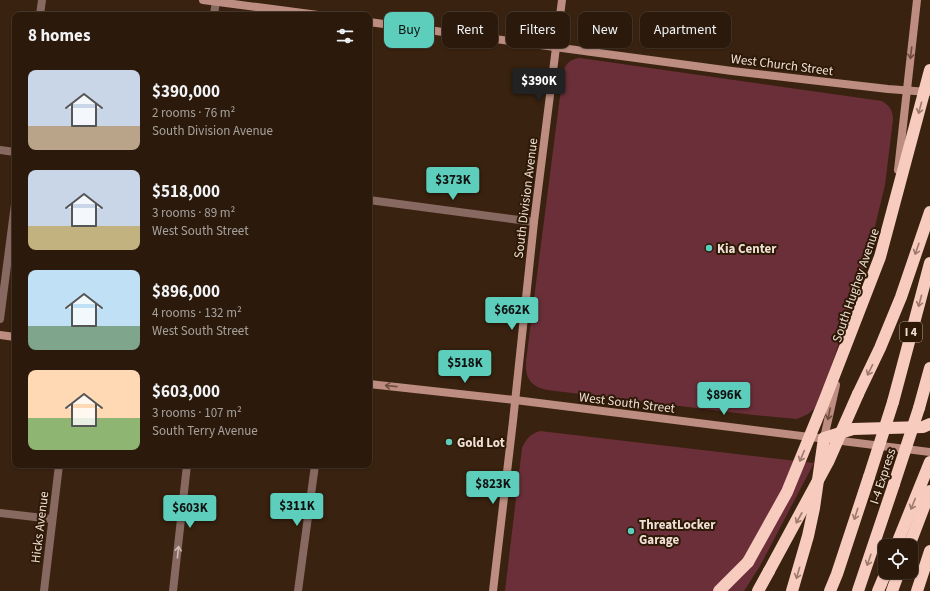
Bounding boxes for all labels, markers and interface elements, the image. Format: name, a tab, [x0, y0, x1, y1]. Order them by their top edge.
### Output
chip: Buy	[384, 12, 434, 48]
chip: Rent	[442, 12, 498, 48]
chip: Filters	[506, 12, 570, 48]
chip: New	[578, 12, 632, 48]
chip: Apartment	[640, 12, 731, 48]
text: 8 homes	[28, 24, 90, 48]
icon: filters	[334, 25, 356, 47]
one-way arrow	[907, 46, 915, 59]
street label: West Church Street	[730, 50, 835, 80]
pin: $390K	[511, 68, 567, 102]
text: $390K	[521, 72, 557, 90]
text: $390,000	[152, 80, 220, 104]
icon: home	[60, 86, 108, 134]
one-way arrow	[916, 101, 923, 114]
text: 2 rooms · 76 m²	[152, 104, 235, 122]
text: South Division Avenue	[152, 122, 273, 140]
street label: South Division Avenue	[510, 137, 542, 259]
pin: $373K	[425, 167, 481, 201]
text: $373K	[435, 171, 471, 189]
text: $518,000	[152, 180, 220, 204]
icon: home	[60, 186, 108, 234]
text: 3 rooms · 89 m²	[152, 204, 235, 222]
text: West South Street	[152, 222, 249, 240]
street label: South Hughey Avenue	[828, 226, 884, 345]
place label: Kia Center	[717, 240, 777, 258]
one-way arrow	[913, 242, 920, 255]
marker: Kia Center	[704, 243, 714, 253]
text: $896,000	[152, 280, 220, 304]
icon: home	[60, 286, 108, 334]
one-way arrow	[916, 294, 923, 307]
pin: $662K	[484, 297, 540, 331]
text: $662K	[494, 301, 530, 319]
text: 4 rooms · 132 m²	[152, 304, 242, 322]
text: West South Street	[152, 322, 249, 340]
road number: I 4	[900, 322, 922, 342]
pin: $518K	[437, 350, 493, 384]
text: $518K	[447, 354, 483, 372]
one-way arrow	[866, 364, 873, 376]
text: $603,000	[152, 380, 220, 404]
one-way arrow	[385, 382, 398, 390]
pin: $896K	[696, 382, 752, 416]
icon: home	[60, 386, 108, 434]
text: $896K	[706, 386, 742, 404]
street label: West South Street	[578, 388, 676, 418]
text: 3 rooms · 107 m²	[152, 404, 242, 422]
one-way arrow	[824, 407, 832, 420]
text: South Terry Avenue	[152, 422, 258, 440]
place label: Gold Lot	[457, 434, 505, 452]
marker: Gold Lot	[444, 437, 454, 447]
street label: I-4 Express	[865, 446, 901, 507]
one-way arrow	[797, 449, 805, 461]
pin: $823K	[465, 471, 521, 505]
text: $823K	[475, 475, 511, 493]
street label: Hicks Avenue	[27, 490, 53, 564]
pin: $311K	[269, 493, 325, 527]
pin: $603K	[162, 495, 218, 529]
text: $311K	[279, 497, 315, 515]
one-way arrow	[909, 497, 917, 509]
text: $603K	[172, 499, 208, 517]
one-way arrow	[852, 508, 860, 520]
one-way arrow	[795, 512, 802, 524]
place label: ThreatLocker Garage	[639, 516, 716, 549]
marker: ThreatLocker Garage	[626, 526, 636, 536]
map controls	[878, 539, 918, 579]
button: locate	[878, 539, 918, 579]
one-way arrow	[174, 546, 182, 559]
one-way arrow	[864, 554, 872, 566]
one-way arrow	[794, 566, 801, 579]

